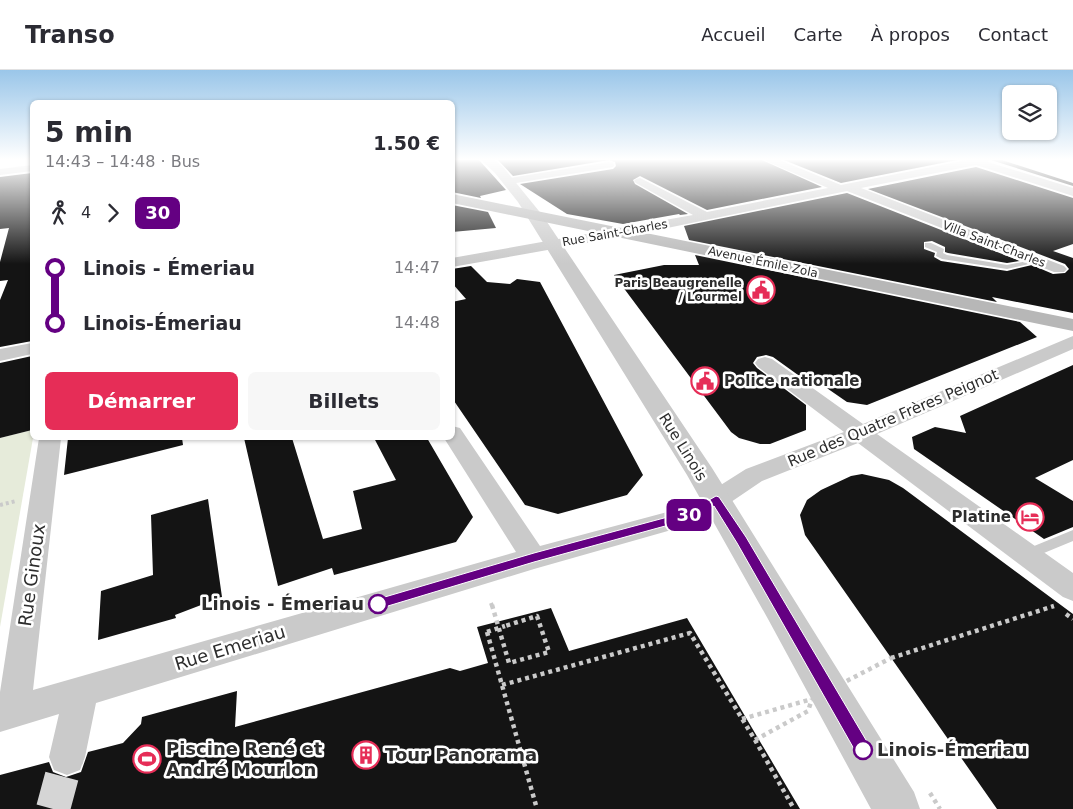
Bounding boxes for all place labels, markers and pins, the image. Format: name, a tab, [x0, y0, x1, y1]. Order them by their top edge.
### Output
public building icon: Paris Beaugrenelle / Lourmel	[746, 275, 776, 305]
place label: Paris Beaugrenelle / Lourmel	[614, 276, 742, 304]
public building icon: Police nationale	[690, 366, 720, 396]
place label: Police nationale	[724, 372, 859, 390]
hotel icon: Platine	[1015, 502, 1045, 532]
place label: Platine	[952, 508, 1011, 526]
place label: Linois - Émeriau	[201, 593, 364, 614]
marker: Linois - Émeriau	[368, 594, 388, 614]
place label: Piscine René et André Mourlon	[166, 738, 323, 780]
place label: Linois-Émeriau	[877, 739, 1027, 760]
building icon: Tour Panorama	[351, 740, 381, 770]
marker: Linois-Émeriau	[853, 740, 873, 760]
sports icon: Piscine René et André Mourlon	[132, 744, 162, 774]
place label: Tour Panorama	[385, 744, 537, 765]

